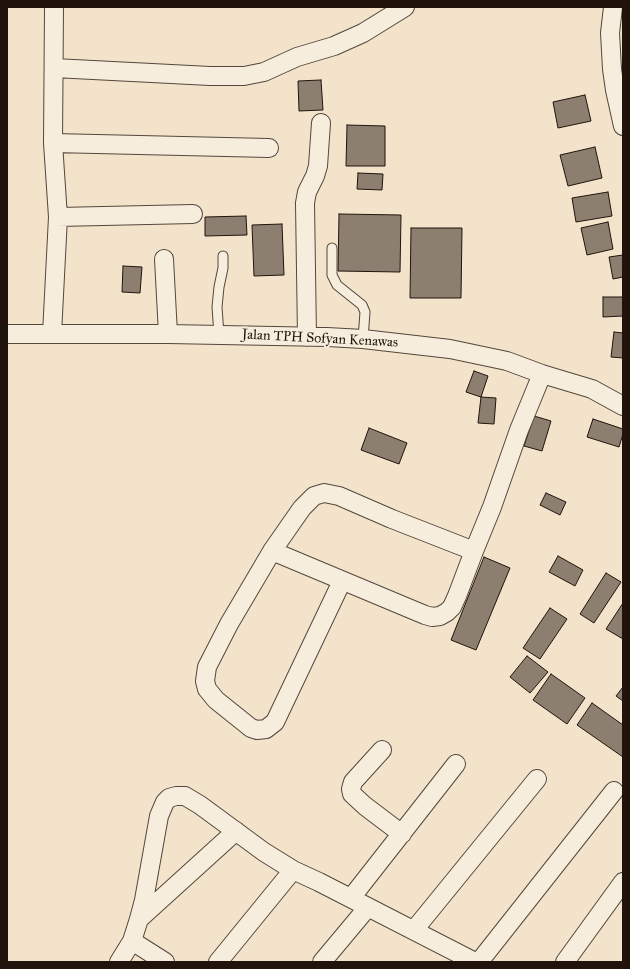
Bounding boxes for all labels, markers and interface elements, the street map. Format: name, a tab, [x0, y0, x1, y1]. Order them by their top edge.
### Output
street label: Jalan TPH Sofyan Kenawas	[242, 327, 398, 351]

